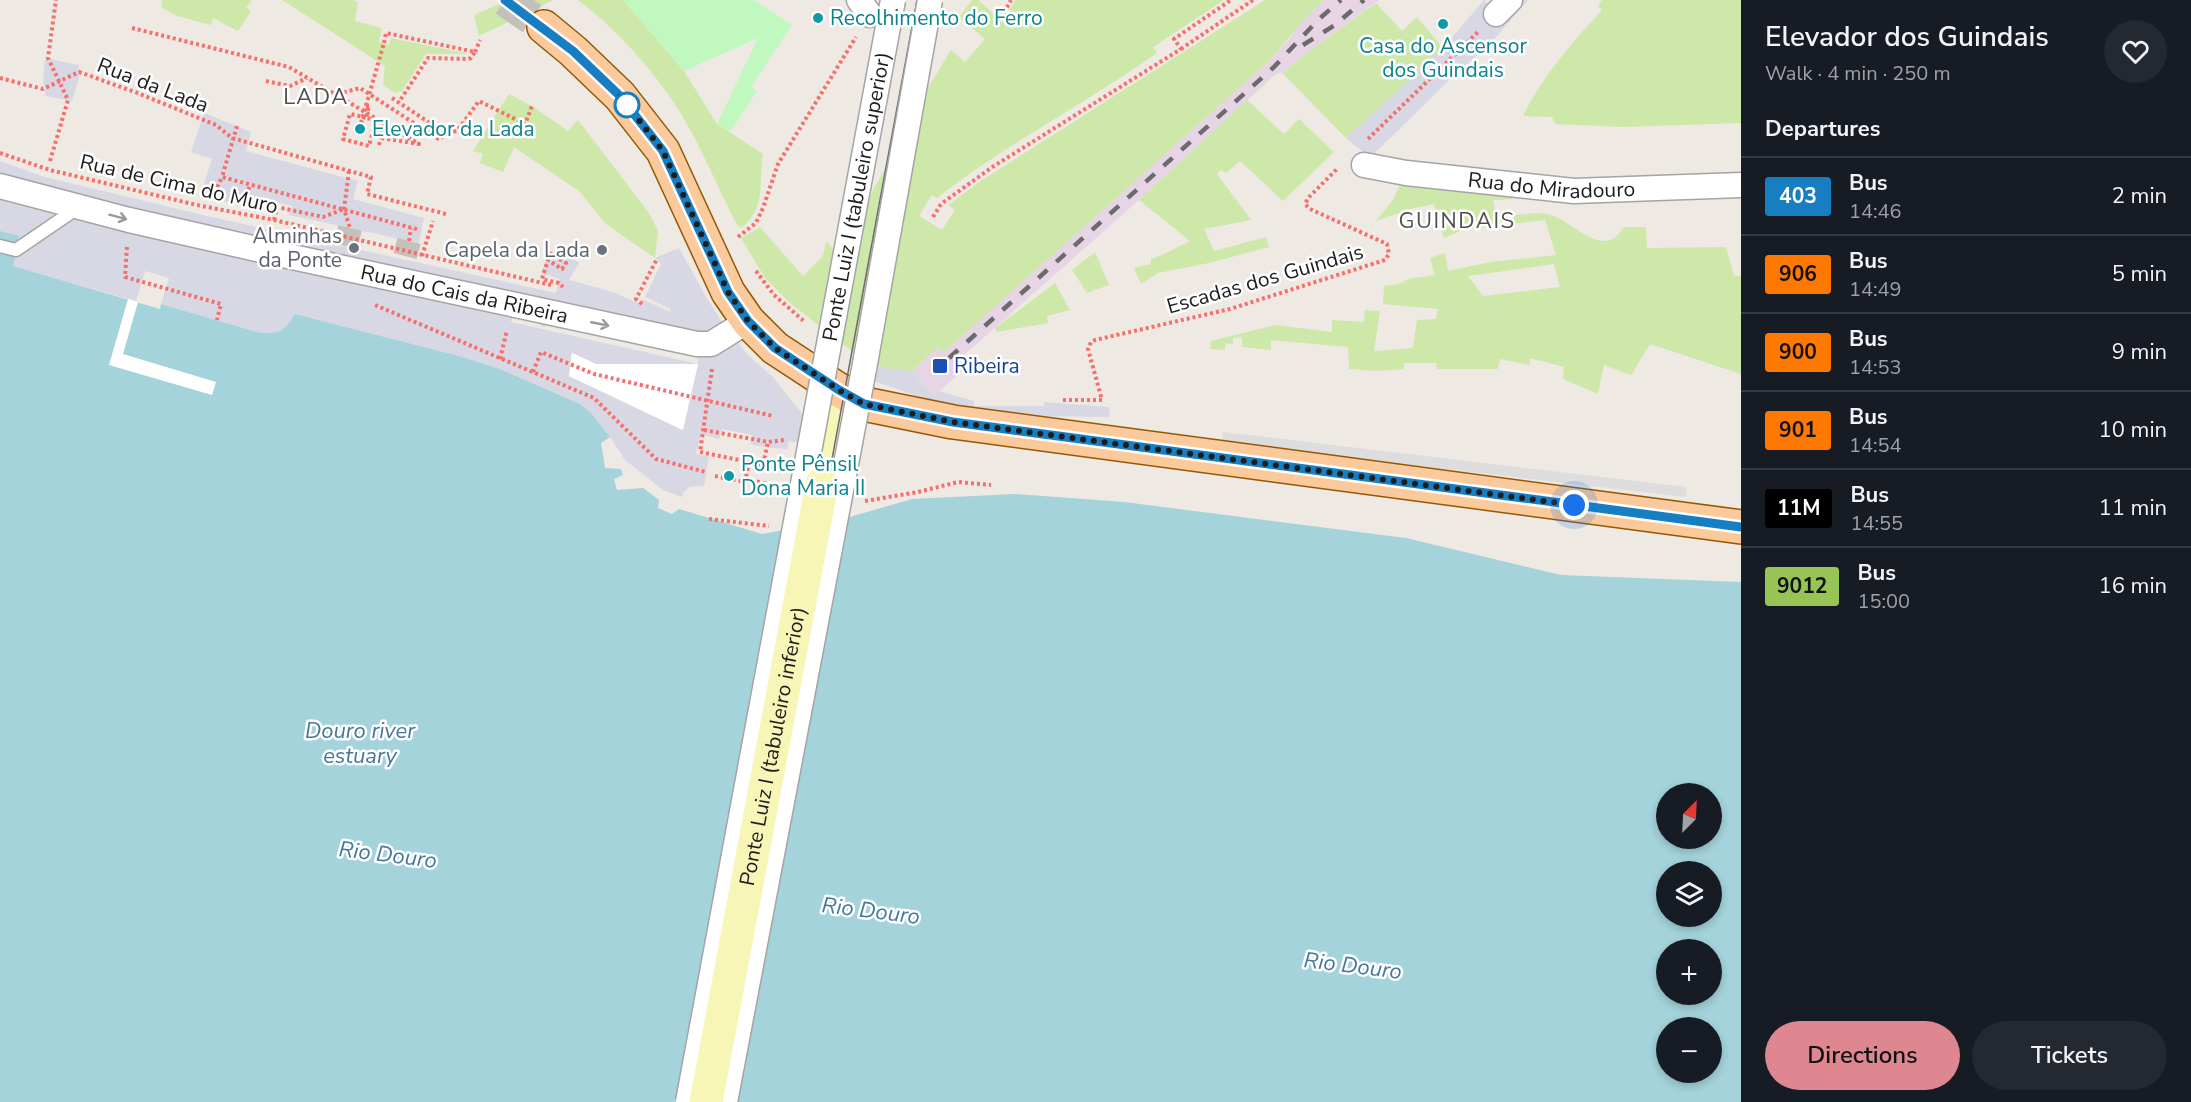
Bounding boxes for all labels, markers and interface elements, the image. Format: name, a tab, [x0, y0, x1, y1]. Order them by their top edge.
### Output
place label: Recolhimento do Ferro	[830, 4, 1043, 32]
marker: Recolhimento do Ferro	[811, 11, 825, 25]
marker: Casa do Ascensor dos Guindais	[1436, 17, 1450, 31]
text: Elevador dos Guindais	[1765, 18, 2049, 56]
button: heart	[2104, 20, 2167, 83]
place label: Casa do Ascensor dos Guindais	[1359, 32, 1528, 84]
street label: Ponte Luiz I (tabuleiro superior)	[816, 49, 897, 344]
street label: Rua da Lada	[93, 51, 213, 119]
text: Walk · 4 min · 250 m	[1765, 60, 1951, 87]
district label: LADA	[283, 82, 349, 112]
unlabelled marker	[614, 92, 640, 118]
text: Departures	[1765, 114, 1880, 144]
place label: Elevador da Lada	[372, 115, 535, 143]
marker: Elevador da Lada	[353, 122, 367, 136]
street label: Rua de Cima do Muro	[77, 148, 281, 220]
street label: Rua do Miradouro	[1466, 166, 1636, 205]
text: Bus	[1849, 168, 1888, 198]
text: 2 min	[2112, 181, 2167, 211]
text: 403	[1779, 182, 1817, 210]
text: 14:46	[1849, 198, 1902, 225]
district label: GUINDAIS	[1398, 206, 1516, 236]
one-way arrow	[108, 211, 127, 223]
place label: Alminhas da Ponte	[253, 222, 342, 274]
place label: Capela da Lada	[444, 236, 590, 264]
street label: Escadas dos Guindais	[1163, 238, 1367, 320]
marker: Alminhas da Ponte	[347, 241, 361, 255]
marker: Capela da Lada	[595, 243, 609, 257]
text: Bus	[1849, 246, 1888, 276]
street label: Rua do Cais da Ribeira	[358, 258, 571, 330]
text: 5 min	[2112, 259, 2167, 289]
text: 906	[1779, 260, 1817, 288]
text: 14:49	[1849, 276, 1902, 303]
one-way arrow	[590, 318, 609, 330]
text: Bus	[1849, 324, 1888, 354]
text: 9 min	[2112, 337, 2167, 367]
text: 900	[1779, 338, 1817, 366]
place label: Ribeira	[954, 352, 1020, 380]
text: 14:53	[1849, 354, 1902, 381]
marker: Ribeira	[931, 357, 949, 375]
text: Bus	[1849, 402, 1888, 432]
text: 10 min	[2099, 415, 2167, 445]
text: 901	[1779, 416, 1817, 444]
text: 14:54	[1849, 432, 1902, 459]
place label: Ponte Pênsil Dona Maria II	[741, 450, 865, 502]
marker: Ponte Pênsil Dona Maria II	[722, 469, 736, 483]
text: Bus	[1850, 480, 1889, 510]
your location	[1559, 490, 1589, 520]
text: 11 min	[2099, 493, 2167, 523]
text: 11M	[1777, 494, 1820, 522]
text: 14:55	[1850, 510, 1903, 537]
text: Bus	[1857, 558, 1896, 588]
text: 16 min	[2099, 571, 2167, 601]
text: 9012	[1777, 572, 1827, 600]
text: 15:00	[1857, 588, 1910, 615]
street label: Ponte Luiz I (tabuleiro inferior)	[733, 604, 813, 888]
water label: Douro river estuary	[305, 716, 416, 771]
north arrow	[1656, 783, 1722, 849]
map controls	[1656, 783, 1722, 1083]
water label: Rio Douro	[337, 834, 439, 876]
button: layers	[1656, 861, 1722, 927]
water label: Rio Douro	[820, 890, 922, 932]
button: +	[1656, 939, 1722, 1005]
water label: Rio Douro	[1302, 945, 1404, 987]
button: −	[1656, 1017, 1722, 1083]
button: Directions	[1765, 1021, 1960, 1090]
button: Tickets	[1972, 1021, 2167, 1090]

